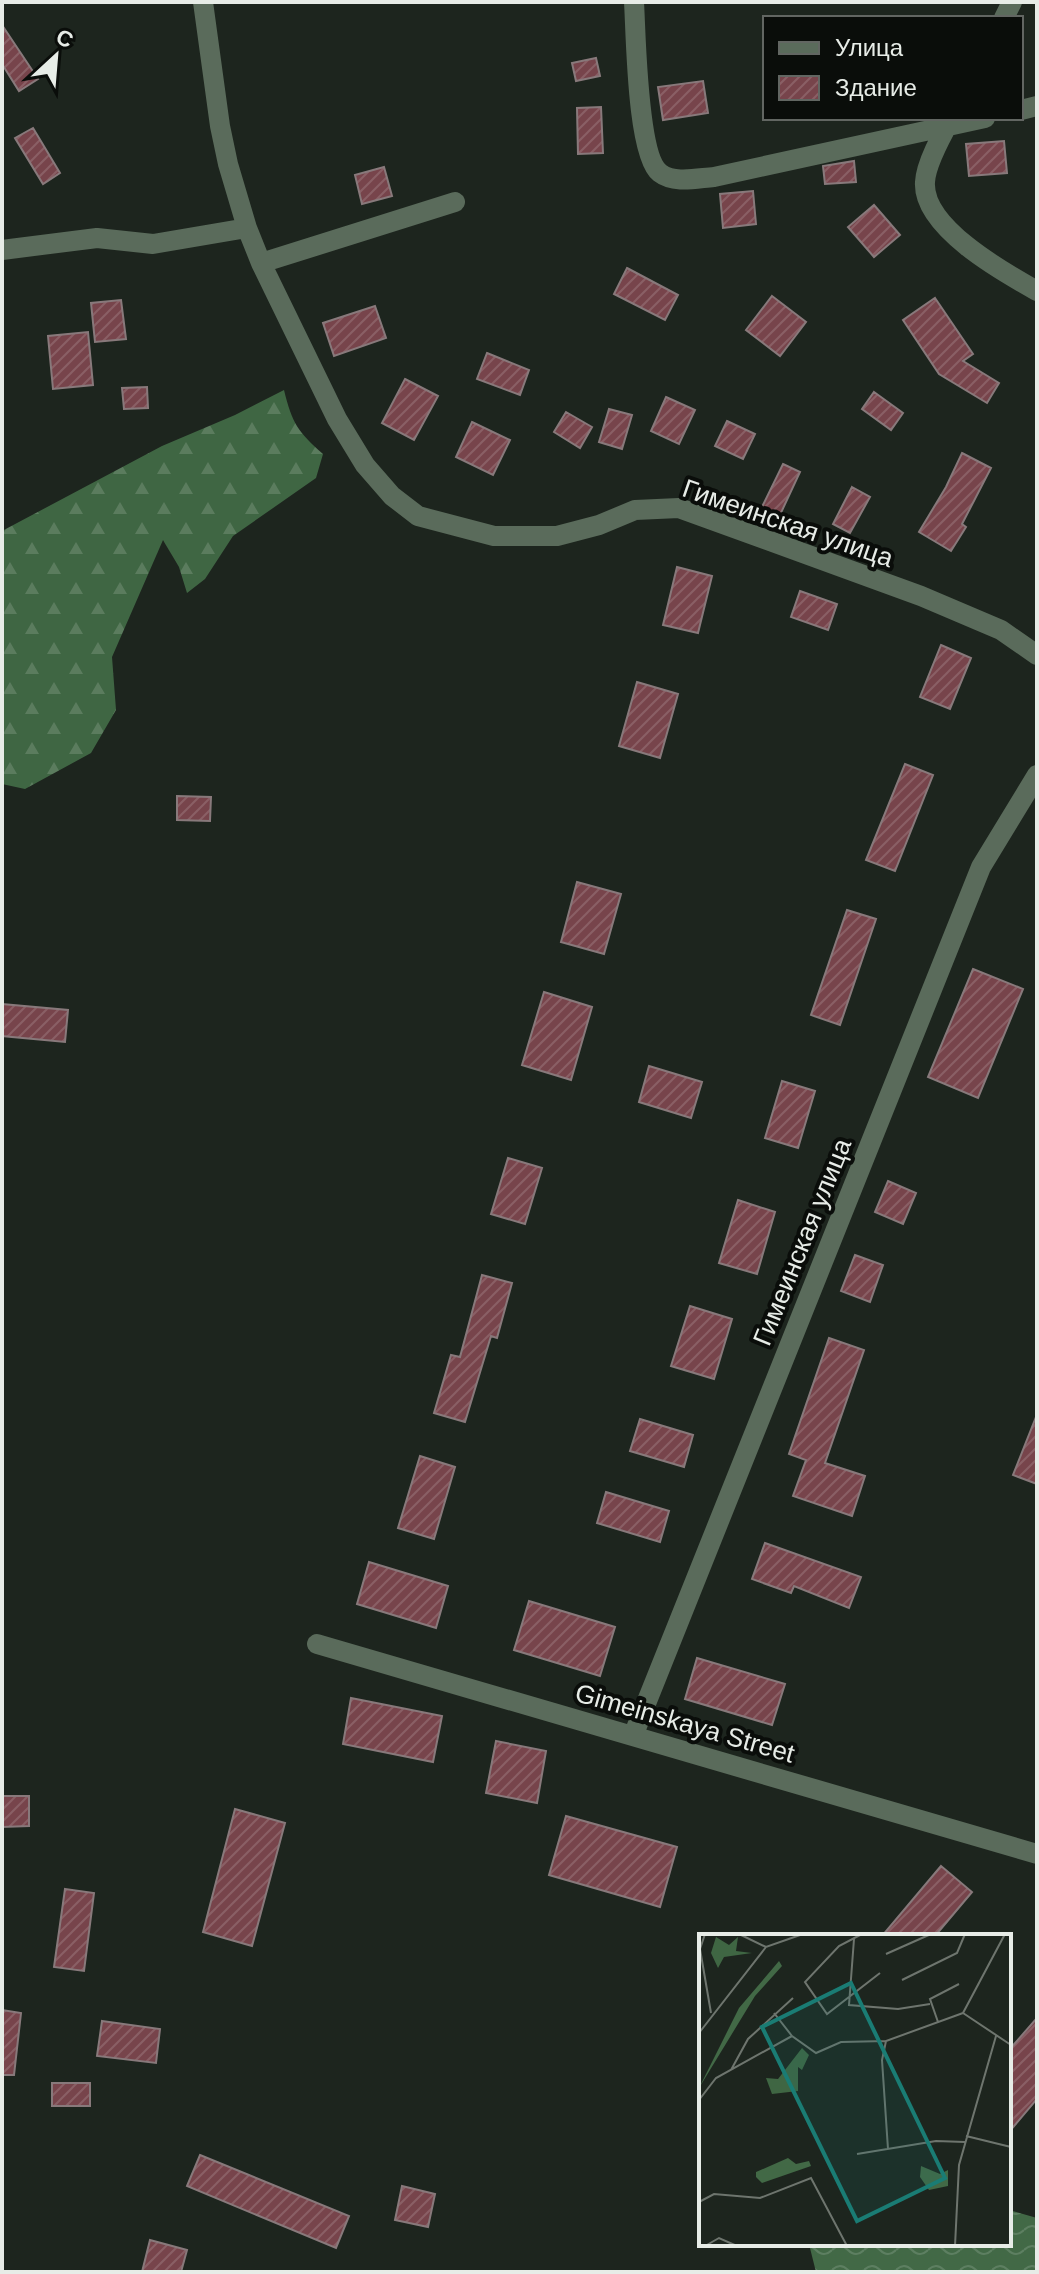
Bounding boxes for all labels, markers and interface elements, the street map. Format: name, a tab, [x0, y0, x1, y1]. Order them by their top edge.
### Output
north arrow	[16, 16, 96, 96]
legend	[763, 16, 1023, 120]
text: С	[52, 24, 77, 53]
text: Улица	[835, 34, 904, 61]
text: Здание	[835, 74, 917, 101]
street label: Гимеинская улица	[679, 473, 898, 573]
street label: Гимеинская улица	[747, 1134, 857, 1350]
street label: Gimeinskaya Street	[572, 1677, 799, 1769]
inset map	[699, 1934, 1011, 2246]

